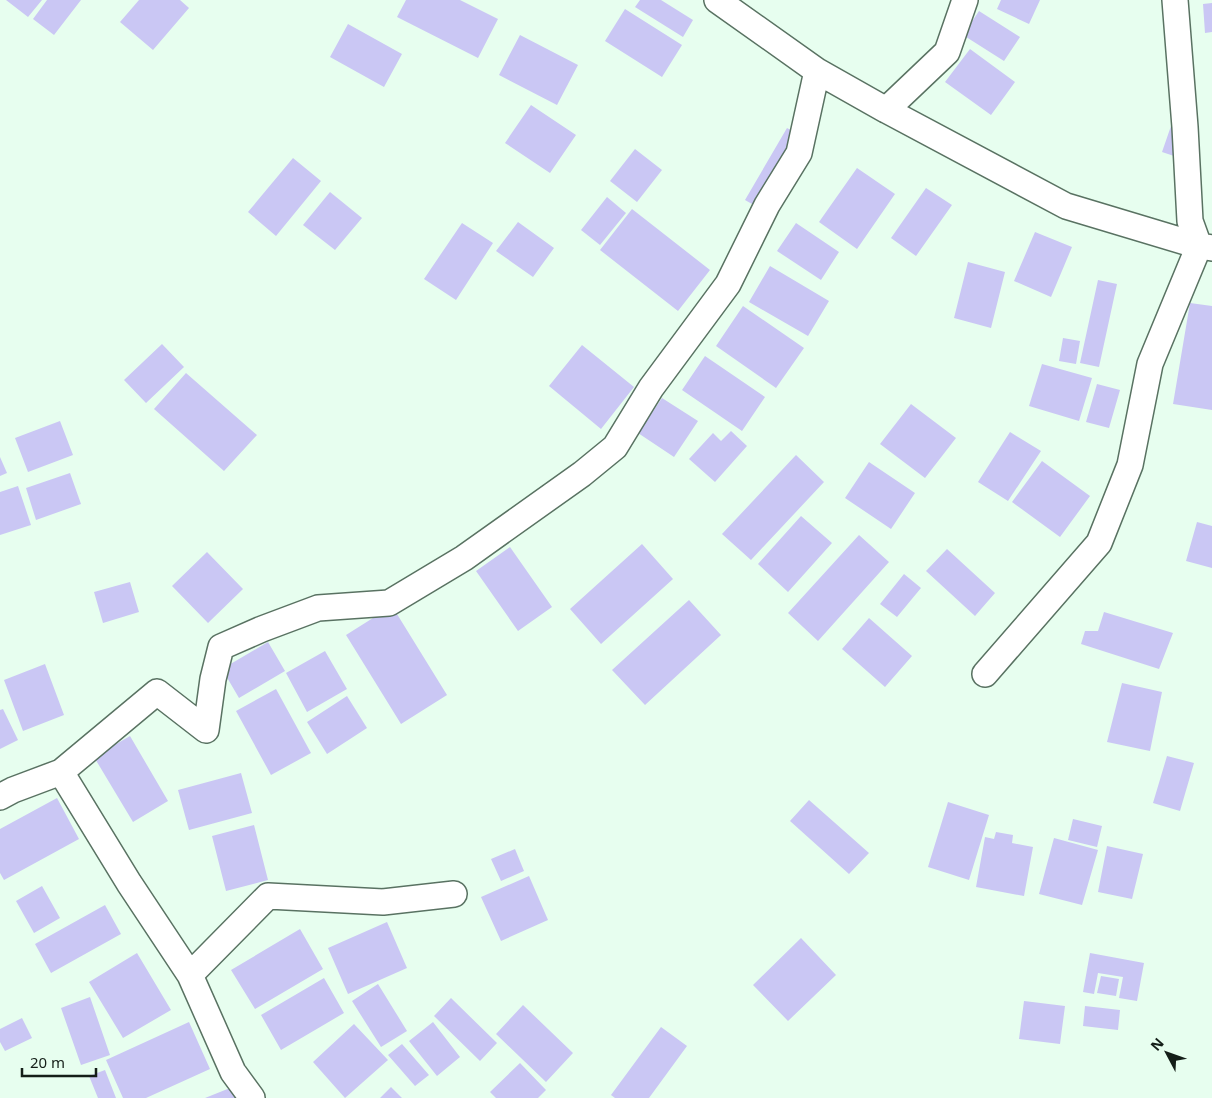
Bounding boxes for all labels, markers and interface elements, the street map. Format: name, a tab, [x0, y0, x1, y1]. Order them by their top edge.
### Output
north arrow	[1142, 1028, 1192, 1078]
text: N	[1146, 1034, 1168, 1055]
scale bar	[22, 1046, 96, 1078]
text: 20 m	[30, 1052, 65, 1072]

